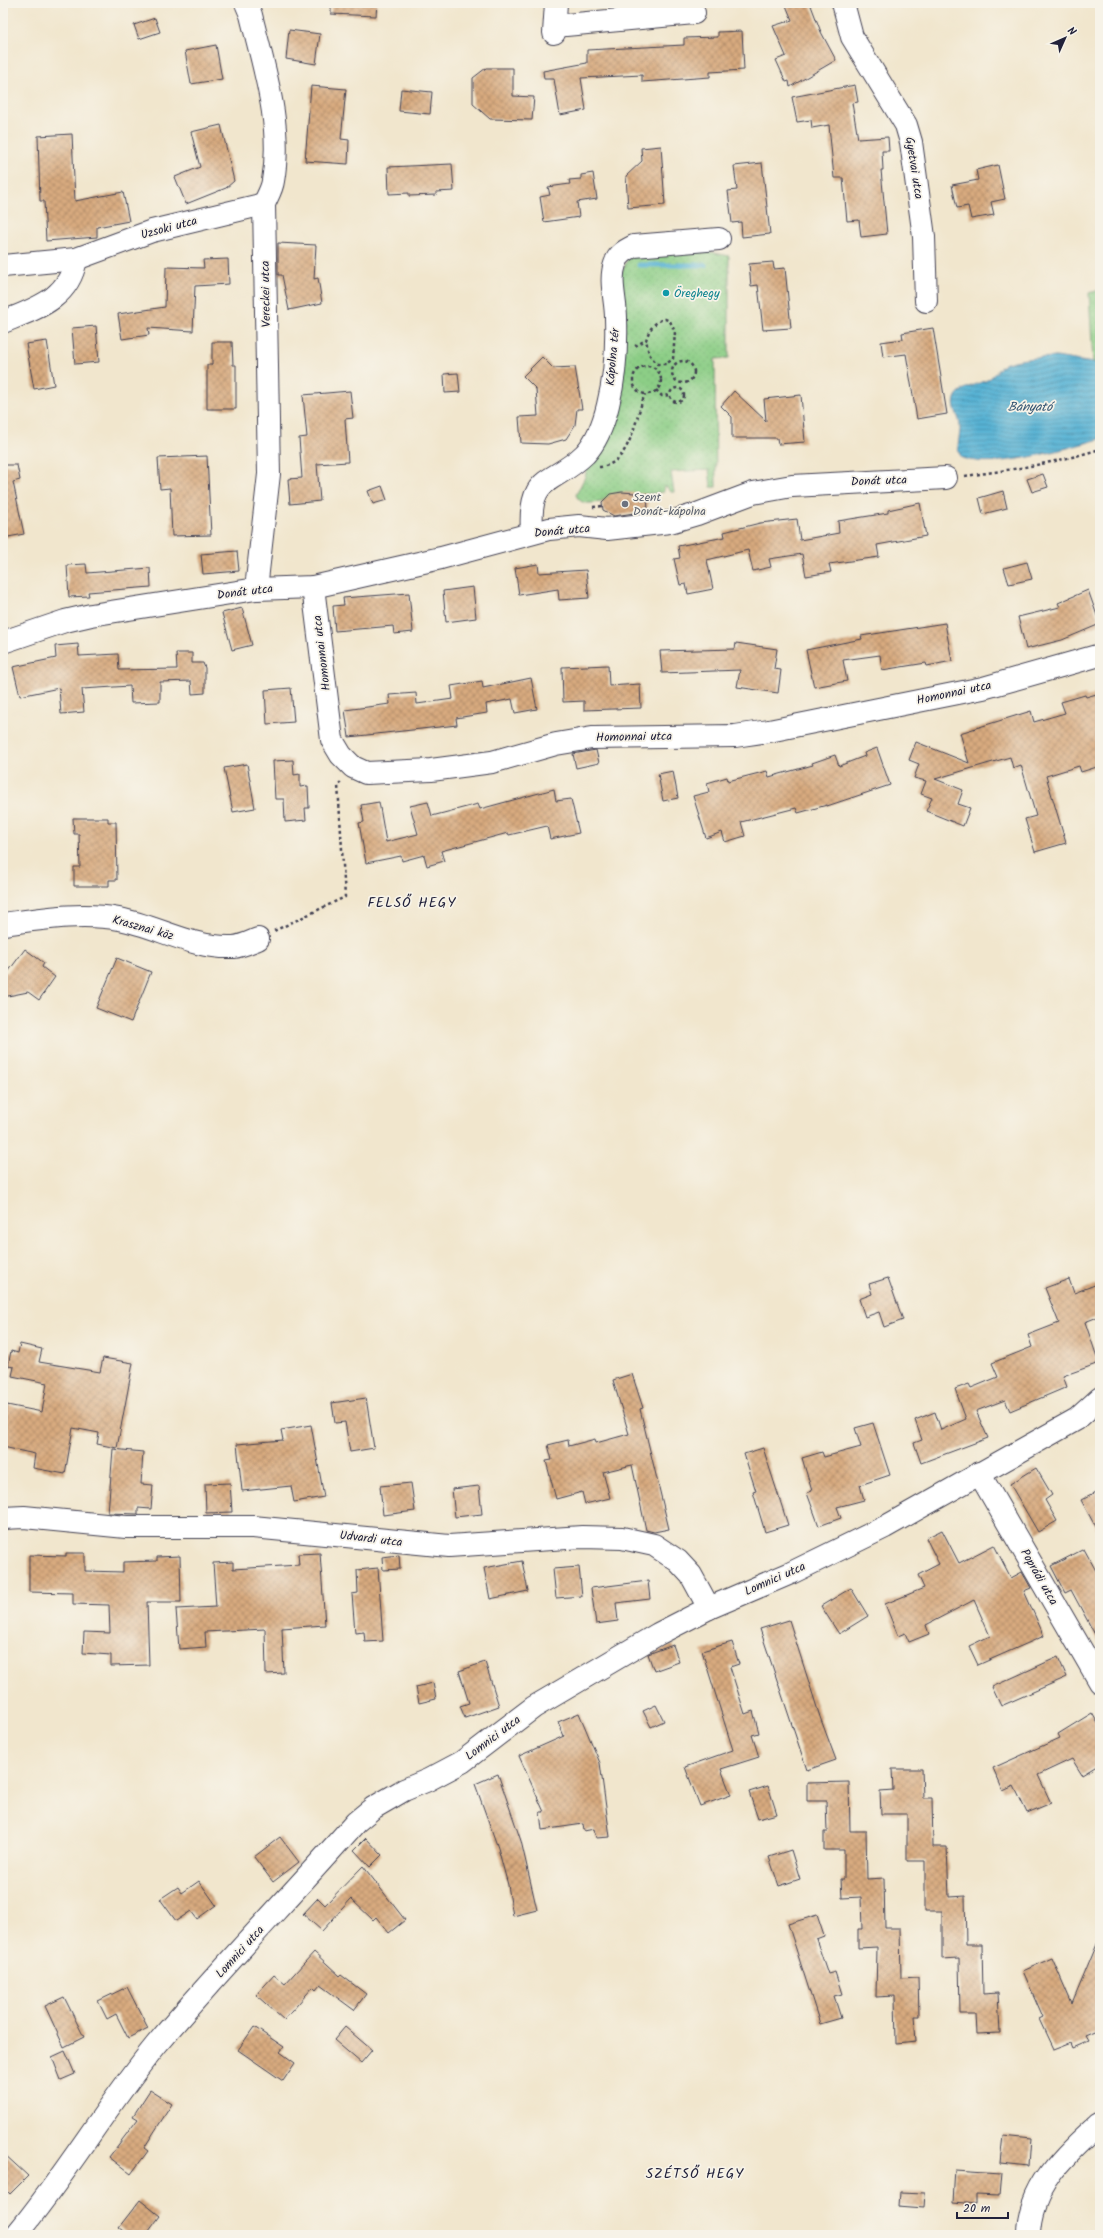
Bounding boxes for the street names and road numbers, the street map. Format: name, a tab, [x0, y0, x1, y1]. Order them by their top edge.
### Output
street label: Gyetvai utca	[900, 136, 928, 201]
street label: Uzsoki utca	[139, 211, 200, 245]
street label: Vereckei utca	[256, 260, 276, 327]
street label: Kápolna tér	[601, 326, 625, 387]
street label: Donát utca	[851, 471, 908, 491]
street label: Donát utca	[533, 519, 591, 543]
street label: Donát utca	[216, 579, 274, 605]
street label: Homonnai utca	[308, 614, 336, 692]
street label: Homonnai utca	[915, 676, 993, 710]
street label: Homonnai utca	[596, 727, 672, 747]
street label: Krasznai köz	[110, 910, 176, 946]
street label: Udvardi utca	[339, 1526, 404, 1552]
street label: Poprádi utca	[1015, 1545, 1063, 1609]
street label: Lomnici utca	[741, 1557, 809, 1601]
street label: Lomnici utca	[461, 1711, 525, 1765]
street label: Lomnici utca	[211, 1921, 269, 1983]

